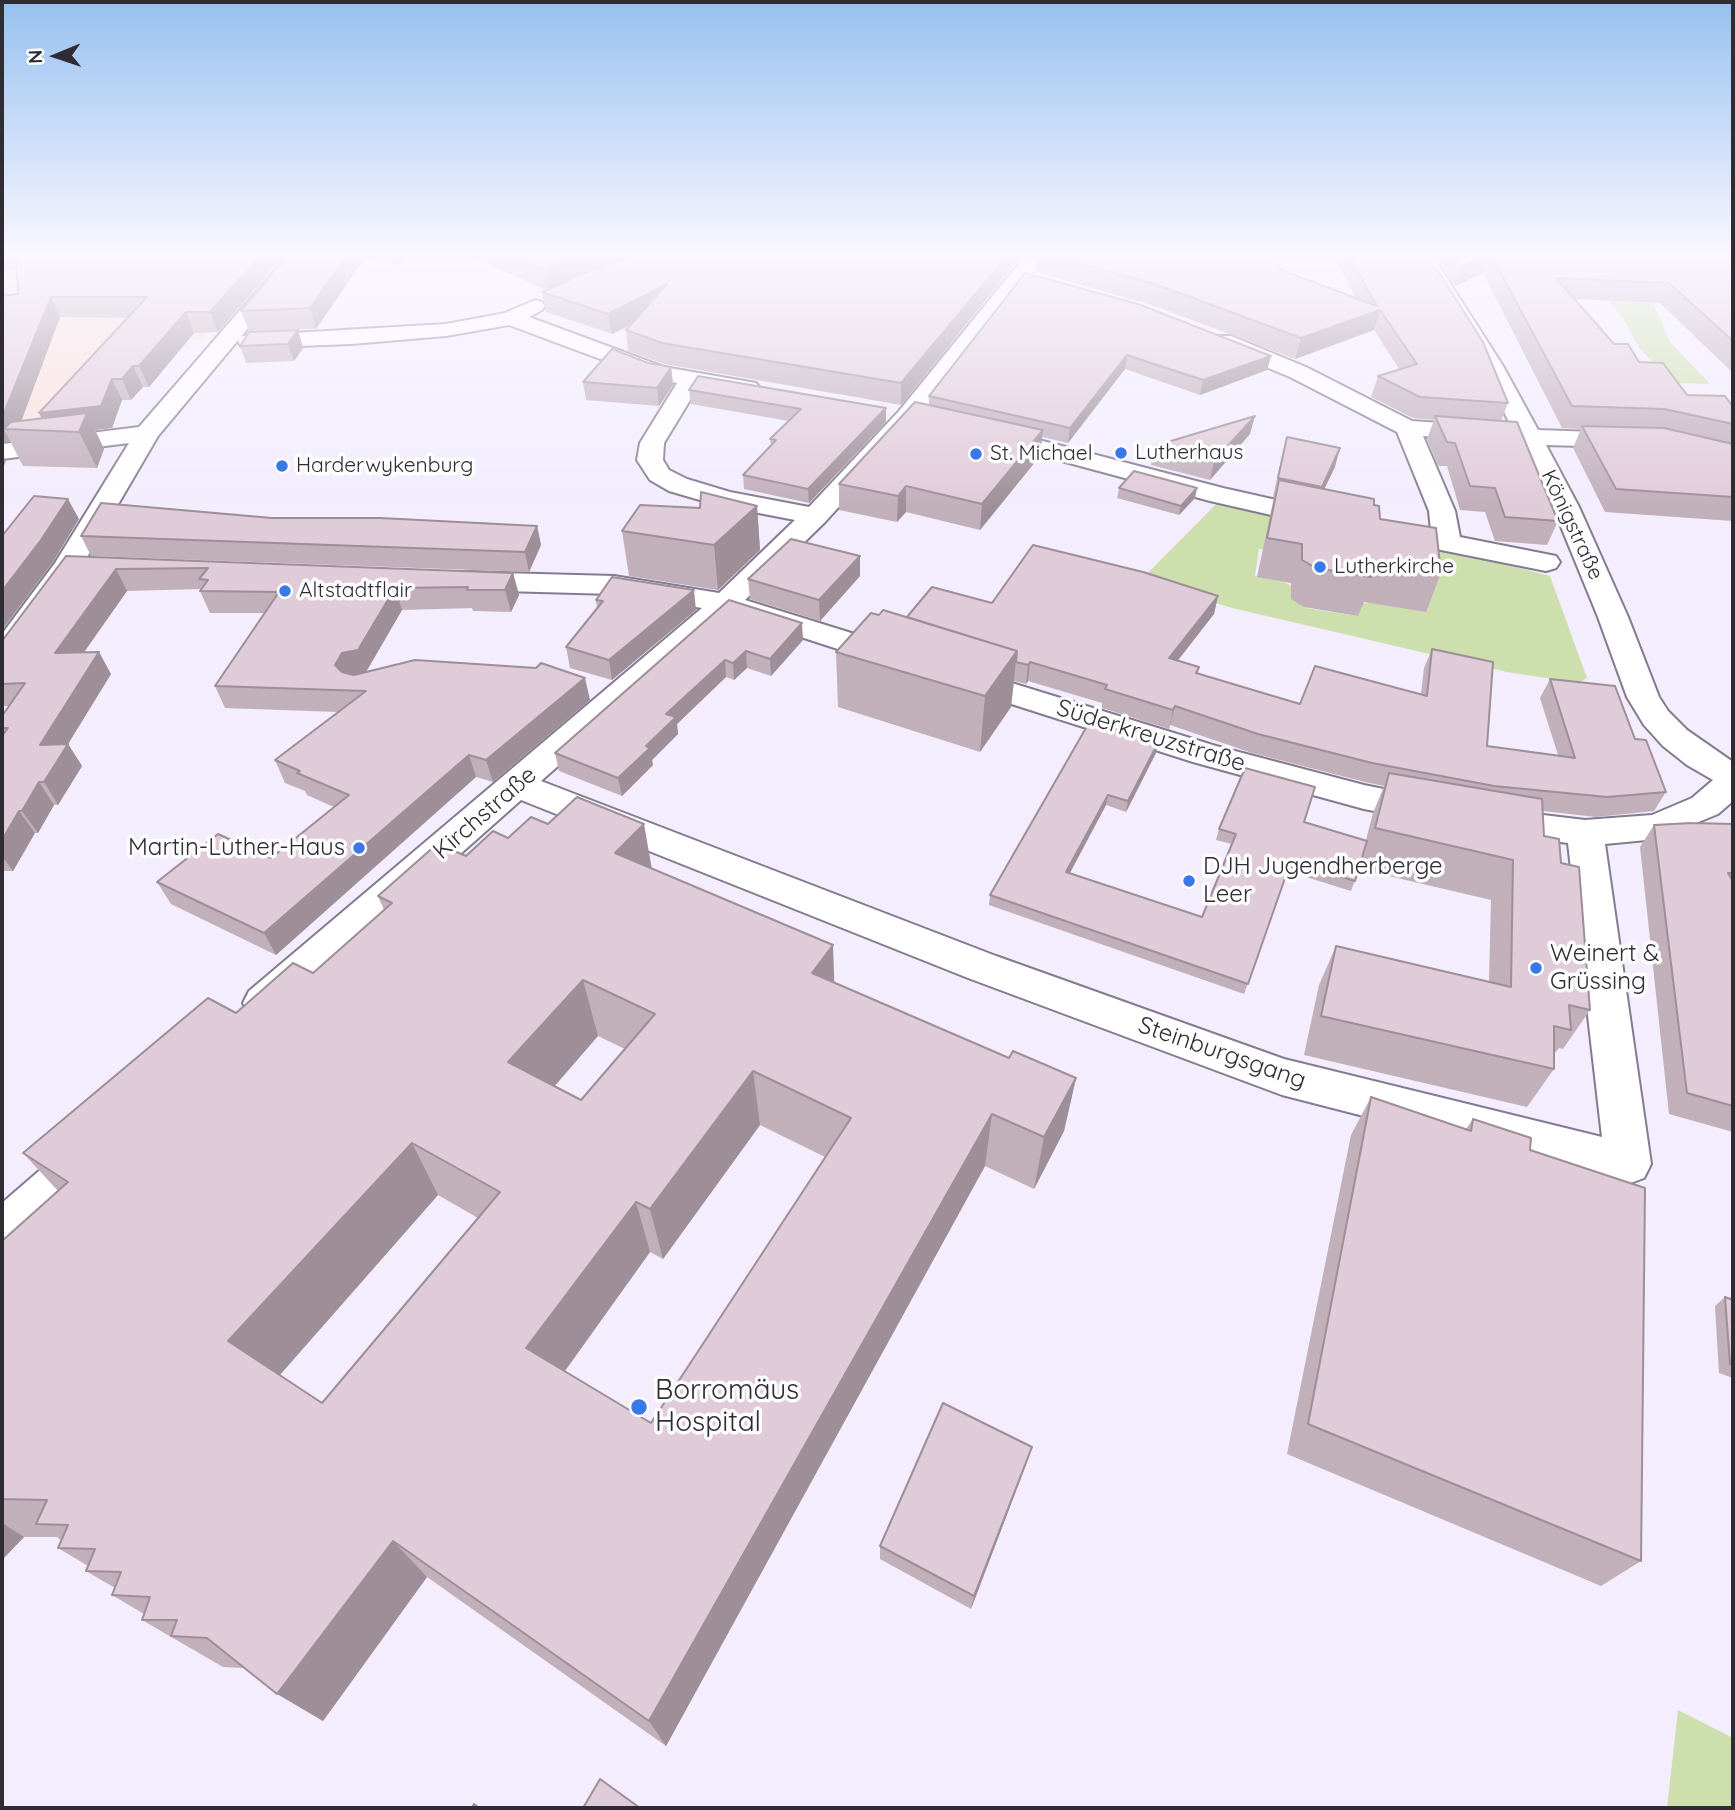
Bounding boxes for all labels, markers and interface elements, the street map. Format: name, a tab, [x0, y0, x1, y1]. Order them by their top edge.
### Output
north arrow	[21, 21, 91, 91]
text: N	[23, 49, 47, 64]
place label: Lutherhaus	[1135, 440, 1243, 466]
place label: St. Michael	[990, 441, 1093, 467]
marker: Lutherhaus	[1113, 445, 1129, 461]
marker: St. Michael	[968, 446, 984, 462]
place label: Harderwykenburg	[296, 453, 473, 479]
marker: Harderwykenburg	[274, 458, 290, 474]
street label: Königstraße	[1536, 466, 1608, 584]
place label: Lutherkirche	[1334, 554, 1454, 580]
marker: Lutherkirche	[1312, 559, 1328, 575]
place label: Altstadtflair	[299, 578, 412, 604]
marker: Altstadtflair	[277, 583, 293, 599]
street label: Süderkreuzstraße	[1053, 694, 1249, 778]
street label: Kirchstraße	[428, 760, 542, 866]
place label: Martin-Luther-Haus	[128, 834, 345, 862]
marker: Martin-Luther-Haus	[351, 840, 367, 856]
place label: DJH Jugendherberge Leer	[1203, 853, 1443, 909]
marker: DJH Jugendherberge Leer	[1181, 873, 1197, 889]
place label: Weinert & Grüssing	[1550, 940, 1659, 996]
marker: Weinert & Grüssing	[1528, 960, 1544, 976]
street label: Steinburgsgang	[1134, 1011, 1310, 1095]
place label: Borromäus Hospital	[655, 1374, 799, 1440]
marker: Borromäus Hospital	[629, 1397, 649, 1417]

